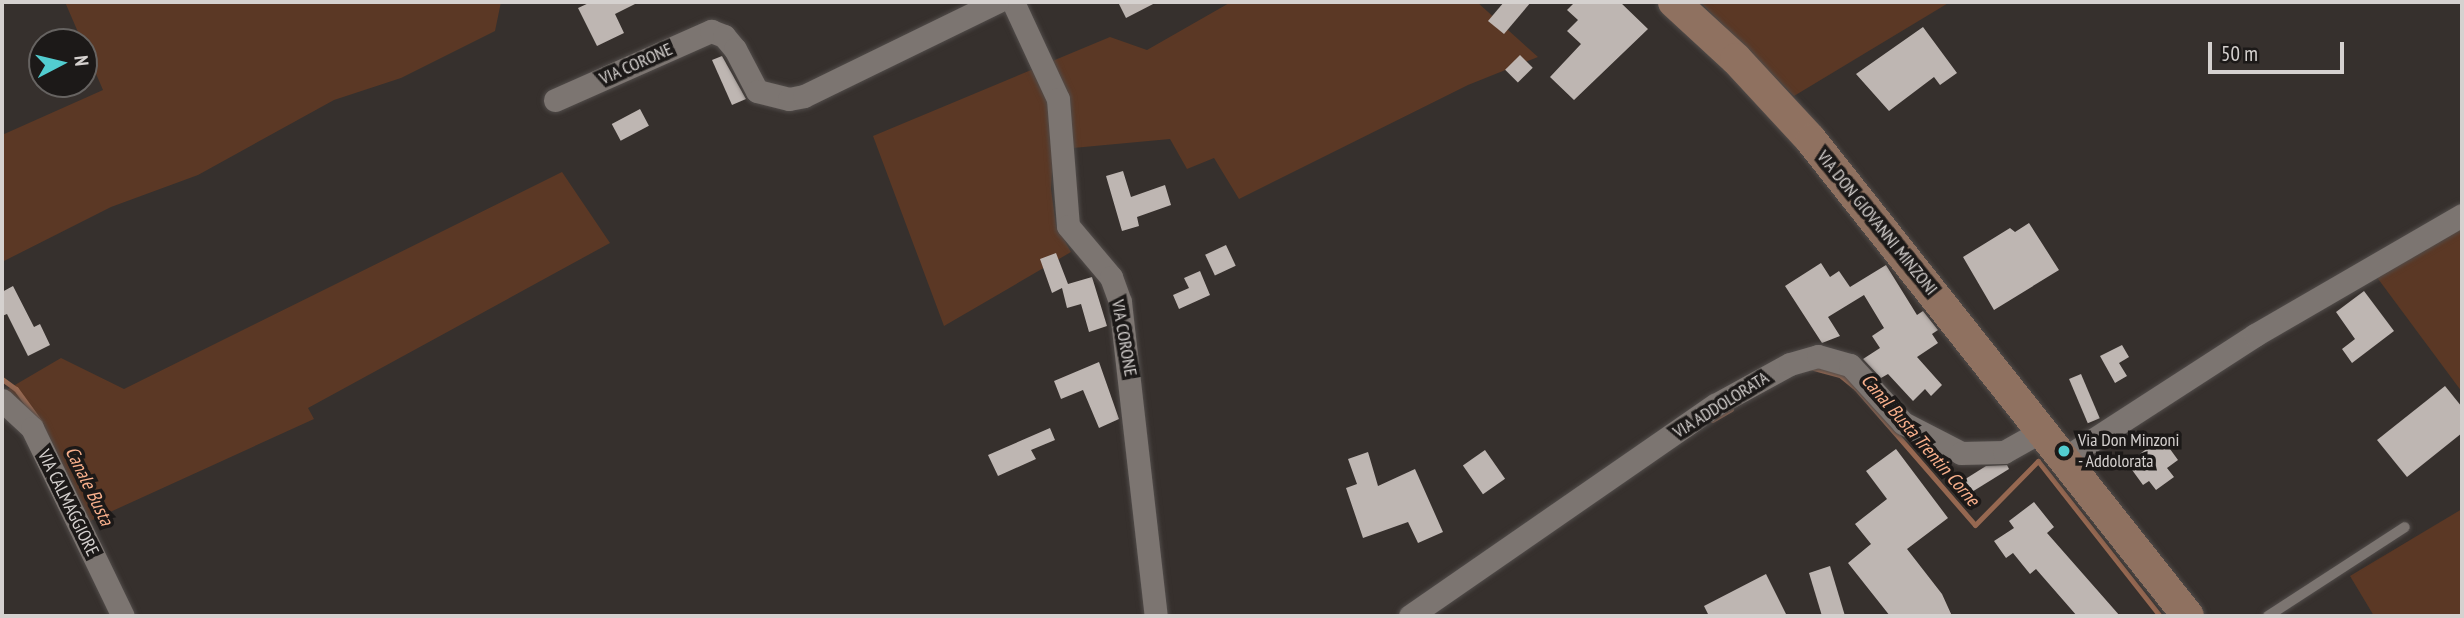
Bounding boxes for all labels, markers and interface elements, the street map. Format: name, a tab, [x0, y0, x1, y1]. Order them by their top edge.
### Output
north arrow	[28, 28, 98, 98]
scale bar	[2212, 28, 2348, 72]
street label: VIA CORONE	[596, 38, 676, 90]
text: 50 m	[2221, 40, 2258, 67]
text: N	[69, 54, 94, 67]
street label: VIA DON GIOVANNI MINZONI	[1812, 146, 1942, 300]
street label: VIA CORONE	[1107, 298, 1141, 378]
street label: VIA ADDOLORATA	[1669, 367, 1773, 443]
water label: Canal Busta Trentin Corne	[1856, 369, 1984, 511]
place label: Via Don Minzoni - Addolorata	[2078, 430, 2179, 472]
water label: Canale Busta	[60, 443, 118, 529]
marker: Via Don Minzoni - Addolorata	[2056, 443, 2072, 459]
street label: VIA CALMAGGIORE	[33, 446, 103, 560]

